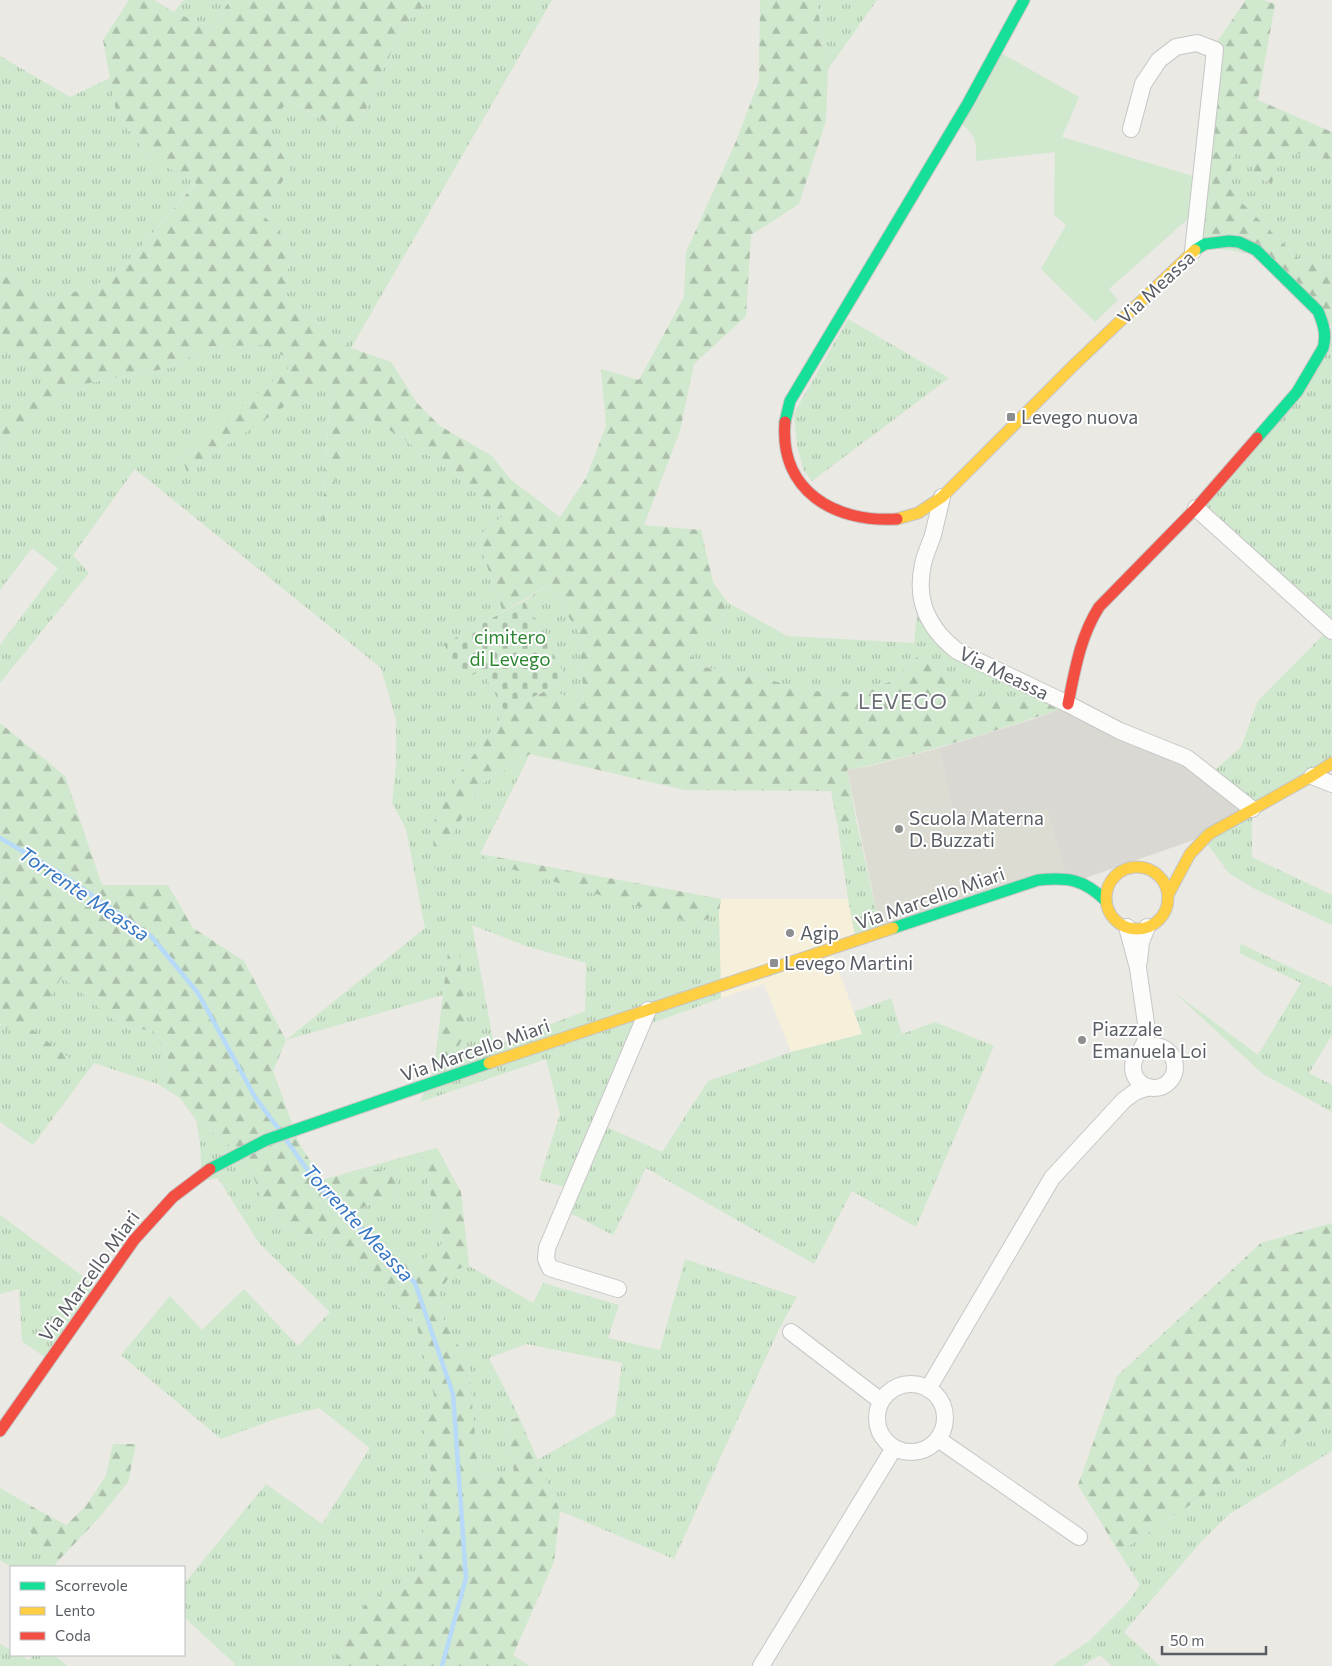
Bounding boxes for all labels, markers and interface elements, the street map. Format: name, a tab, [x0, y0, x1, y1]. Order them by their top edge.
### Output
street label: Via Meassa	[1112, 245, 1199, 328]
place label: Levego nuova	[1021, 405, 1138, 428]
marker: Levego nuova	[1005, 411, 1017, 423]
park label: cimitero di Levego	[469, 625, 551, 670]
street label: Via Meassa	[956, 641, 1053, 704]
district label: LEVEGO	[858, 688, 948, 713]
place label: Scuola Materna D. Buzzati	[909, 806, 1044, 851]
marker: Scuola Materna D. Buzzati	[893, 823, 905, 835]
water label: Torrente Meassa	[15, 841, 154, 946]
street label: Via Marcello Miari	[852, 861, 1007, 934]
place label: Agip	[800, 921, 839, 944]
marker: Agip	[784, 927, 796, 939]
place label: Levego Martini	[784, 951, 913, 974]
marker: Levego Martini	[768, 957, 780, 969]
street label: Via Marcello Miari	[397, 1013, 552, 1086]
place label: Piazzale Emanuela Loi	[1092, 1017, 1207, 1062]
marker: Piazzale Emanuela Loi	[1076, 1034, 1088, 1046]
water label: Torrente Meassa	[298, 1159, 419, 1286]
street label: Via Marcello Miari	[33, 1206, 144, 1346]
legend	[10, 1566, 185, 1656]
text: Scorrevole	[55, 1576, 128, 1594]
text: Lento	[55, 1601, 95, 1619]
scale bar	[1162, 1624, 1266, 1656]
text: Coda	[55, 1626, 91, 1644]
text: 50 m	[1170, 1631, 1204, 1649]

